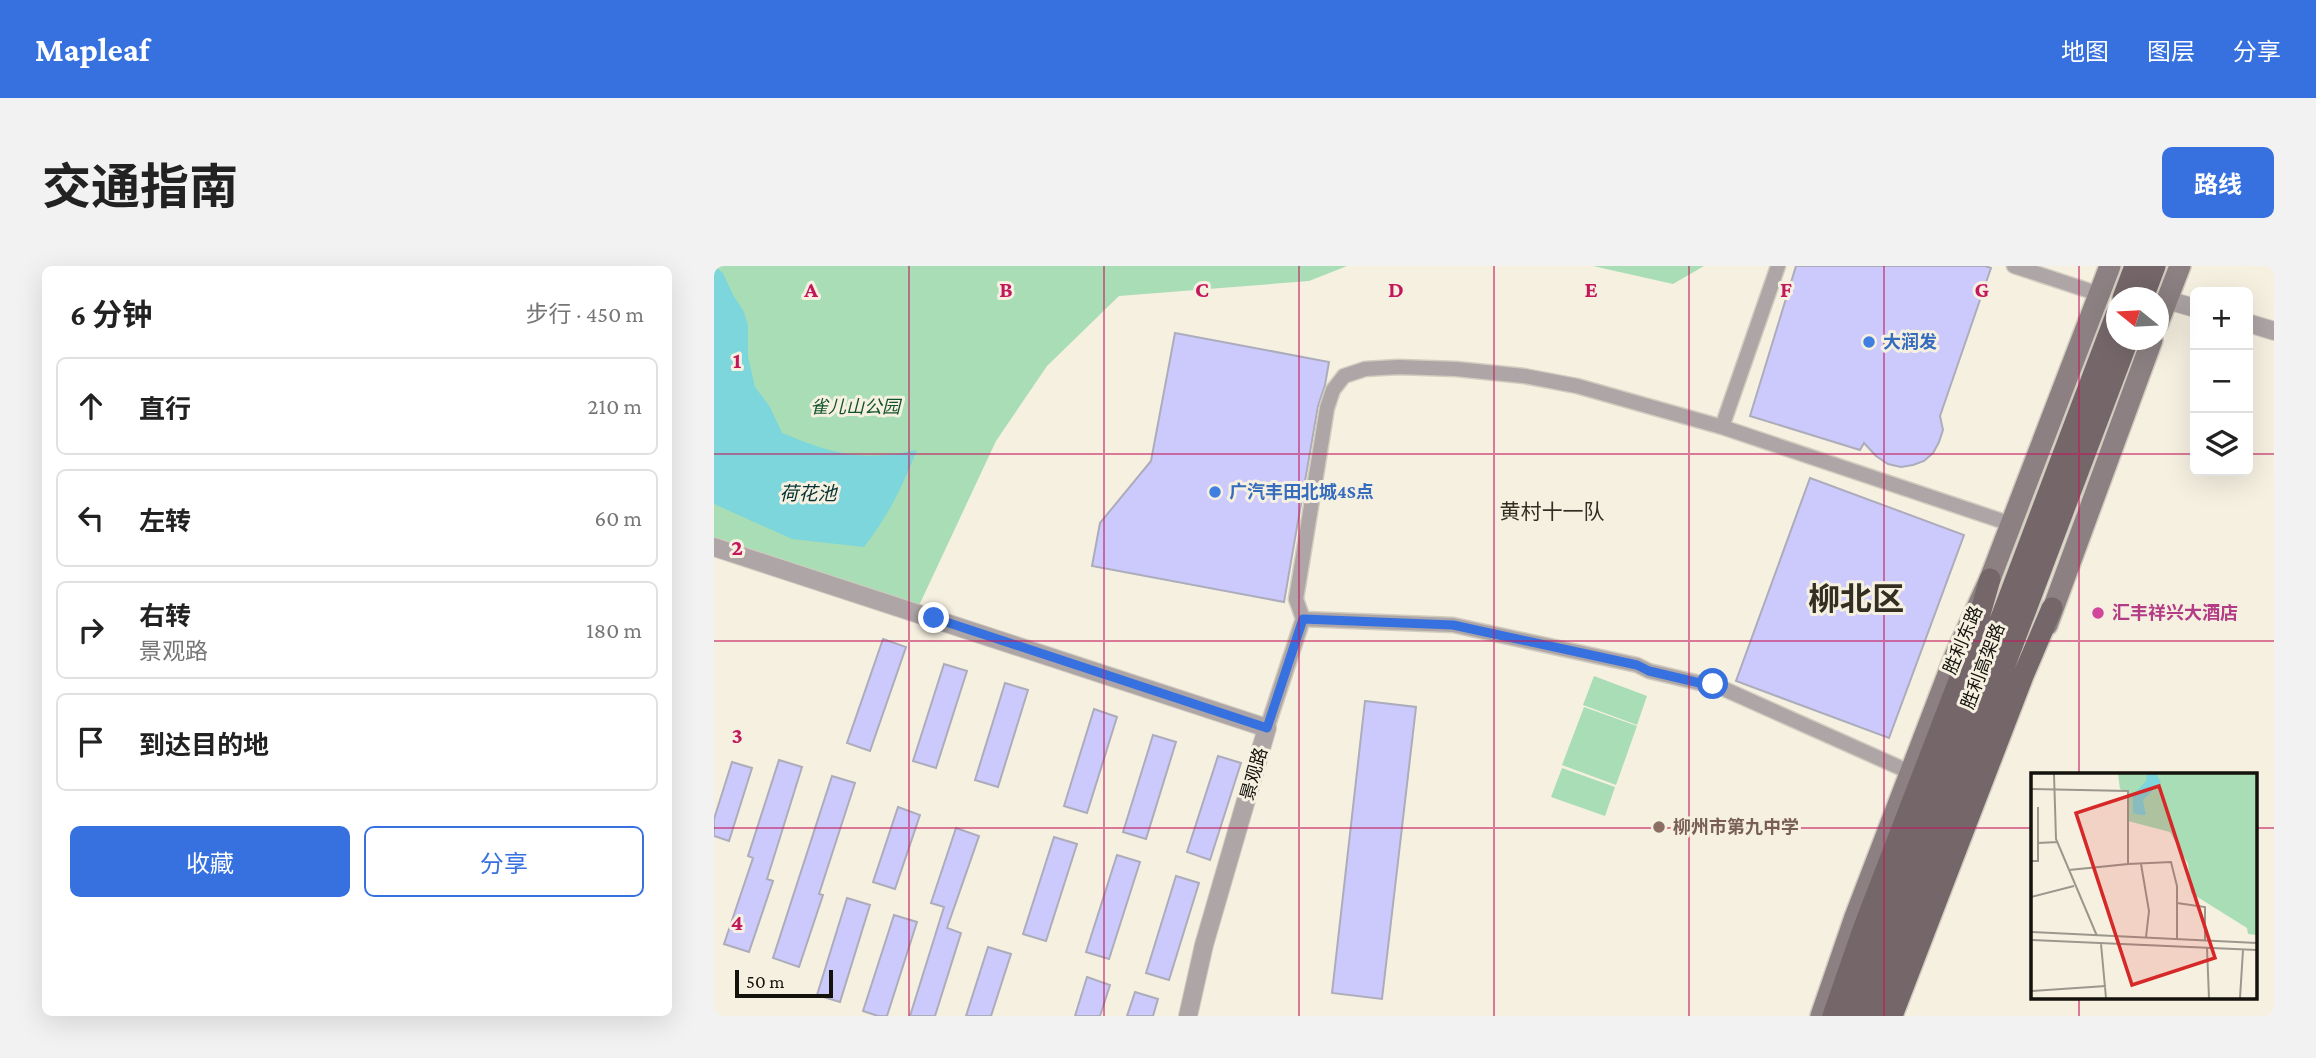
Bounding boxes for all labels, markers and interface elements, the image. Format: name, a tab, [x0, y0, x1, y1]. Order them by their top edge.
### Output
text: Mapleaf	[35, 31, 150, 68]
text: 地图	[2061, 38, 2109, 65]
text: 图层	[2147, 38, 2195, 65]
text: 分享	[2233, 38, 2281, 65]
button: 路线	[2162, 147, 2274, 218]
text: 交通指南	[42, 160, 238, 215]
text: A	[803, 276, 818, 302]
text: B	[999, 276, 1013, 302]
text: C	[1195, 276, 1209, 302]
text: D	[1388, 276, 1404, 302]
text: E	[1584, 276, 1598, 302]
text: F	[1780, 276, 1792, 302]
text: G	[1975, 276, 1990, 302]
north arrow	[2106, 287, 2169, 350]
map controls	[2190, 287, 2253, 476]
button: +	[2190, 287, 2253, 350]
text: 6 分钟	[70, 298, 152, 331]
text: 步行 · 450 m	[526, 301, 644, 327]
place label: 大润发	[1883, 332, 1937, 352]
marker: 大润发	[1861, 334, 1877, 350]
text: 1	[733, 347, 742, 373]
button: −	[2190, 350, 2253, 413]
icon: ahead	[72, 387, 110, 425]
text: 210 m	[588, 393, 642, 419]
text: 直行	[139, 395, 191, 424]
park label: 雀儿山公园	[810, 397, 903, 417]
button: layers	[2190, 413, 2253, 476]
place label: 广汽丰田北城4S点	[1229, 482, 1374, 502]
water label: 荷花池	[779, 483, 838, 504]
marker: 广汽丰田北城4S点	[1207, 484, 1223, 500]
icon: left	[72, 499, 110, 537]
district label: 黄村十一队	[1500, 500, 1605, 524]
text: 60 m	[595, 505, 642, 531]
text: 左转	[139, 507, 191, 536]
text: 2	[731, 534, 743, 560]
district label: 柳北区	[1808, 581, 1904, 617]
text: 右转	[139, 602, 191, 631]
route end	[918, 602, 949, 633]
street label: 胜利东路	[1940, 603, 1986, 677]
place label: 汇丰祥兴大酒店	[2112, 603, 2238, 623]
marker: 汇丰祥兴大酒店	[2090, 605, 2106, 621]
icon: right	[72, 611, 110, 649]
text: 180 m	[586, 617, 642, 643]
street label: 胜利高架路	[1958, 620, 2008, 712]
text: 景观路	[139, 638, 208, 664]
route start	[1697, 668, 1728, 699]
text: 3	[731, 722, 743, 748]
icon: arrive	[72, 723, 110, 761]
text: 到达目的地	[139, 731, 269, 760]
street label: 景观路	[1237, 745, 1271, 803]
inset map	[2031, 773, 2256, 998]
place label: 柳州市第九中学	[1673, 817, 1799, 837]
marker: 柳州市第九中学	[1651, 819, 1667, 835]
button: 收藏	[70, 826, 350, 897]
button: 分享	[364, 826, 644, 897]
text: 4	[731, 909, 743, 935]
scale bar	[735, 967, 833, 999]
text: 50 m	[746, 971, 785, 992]

